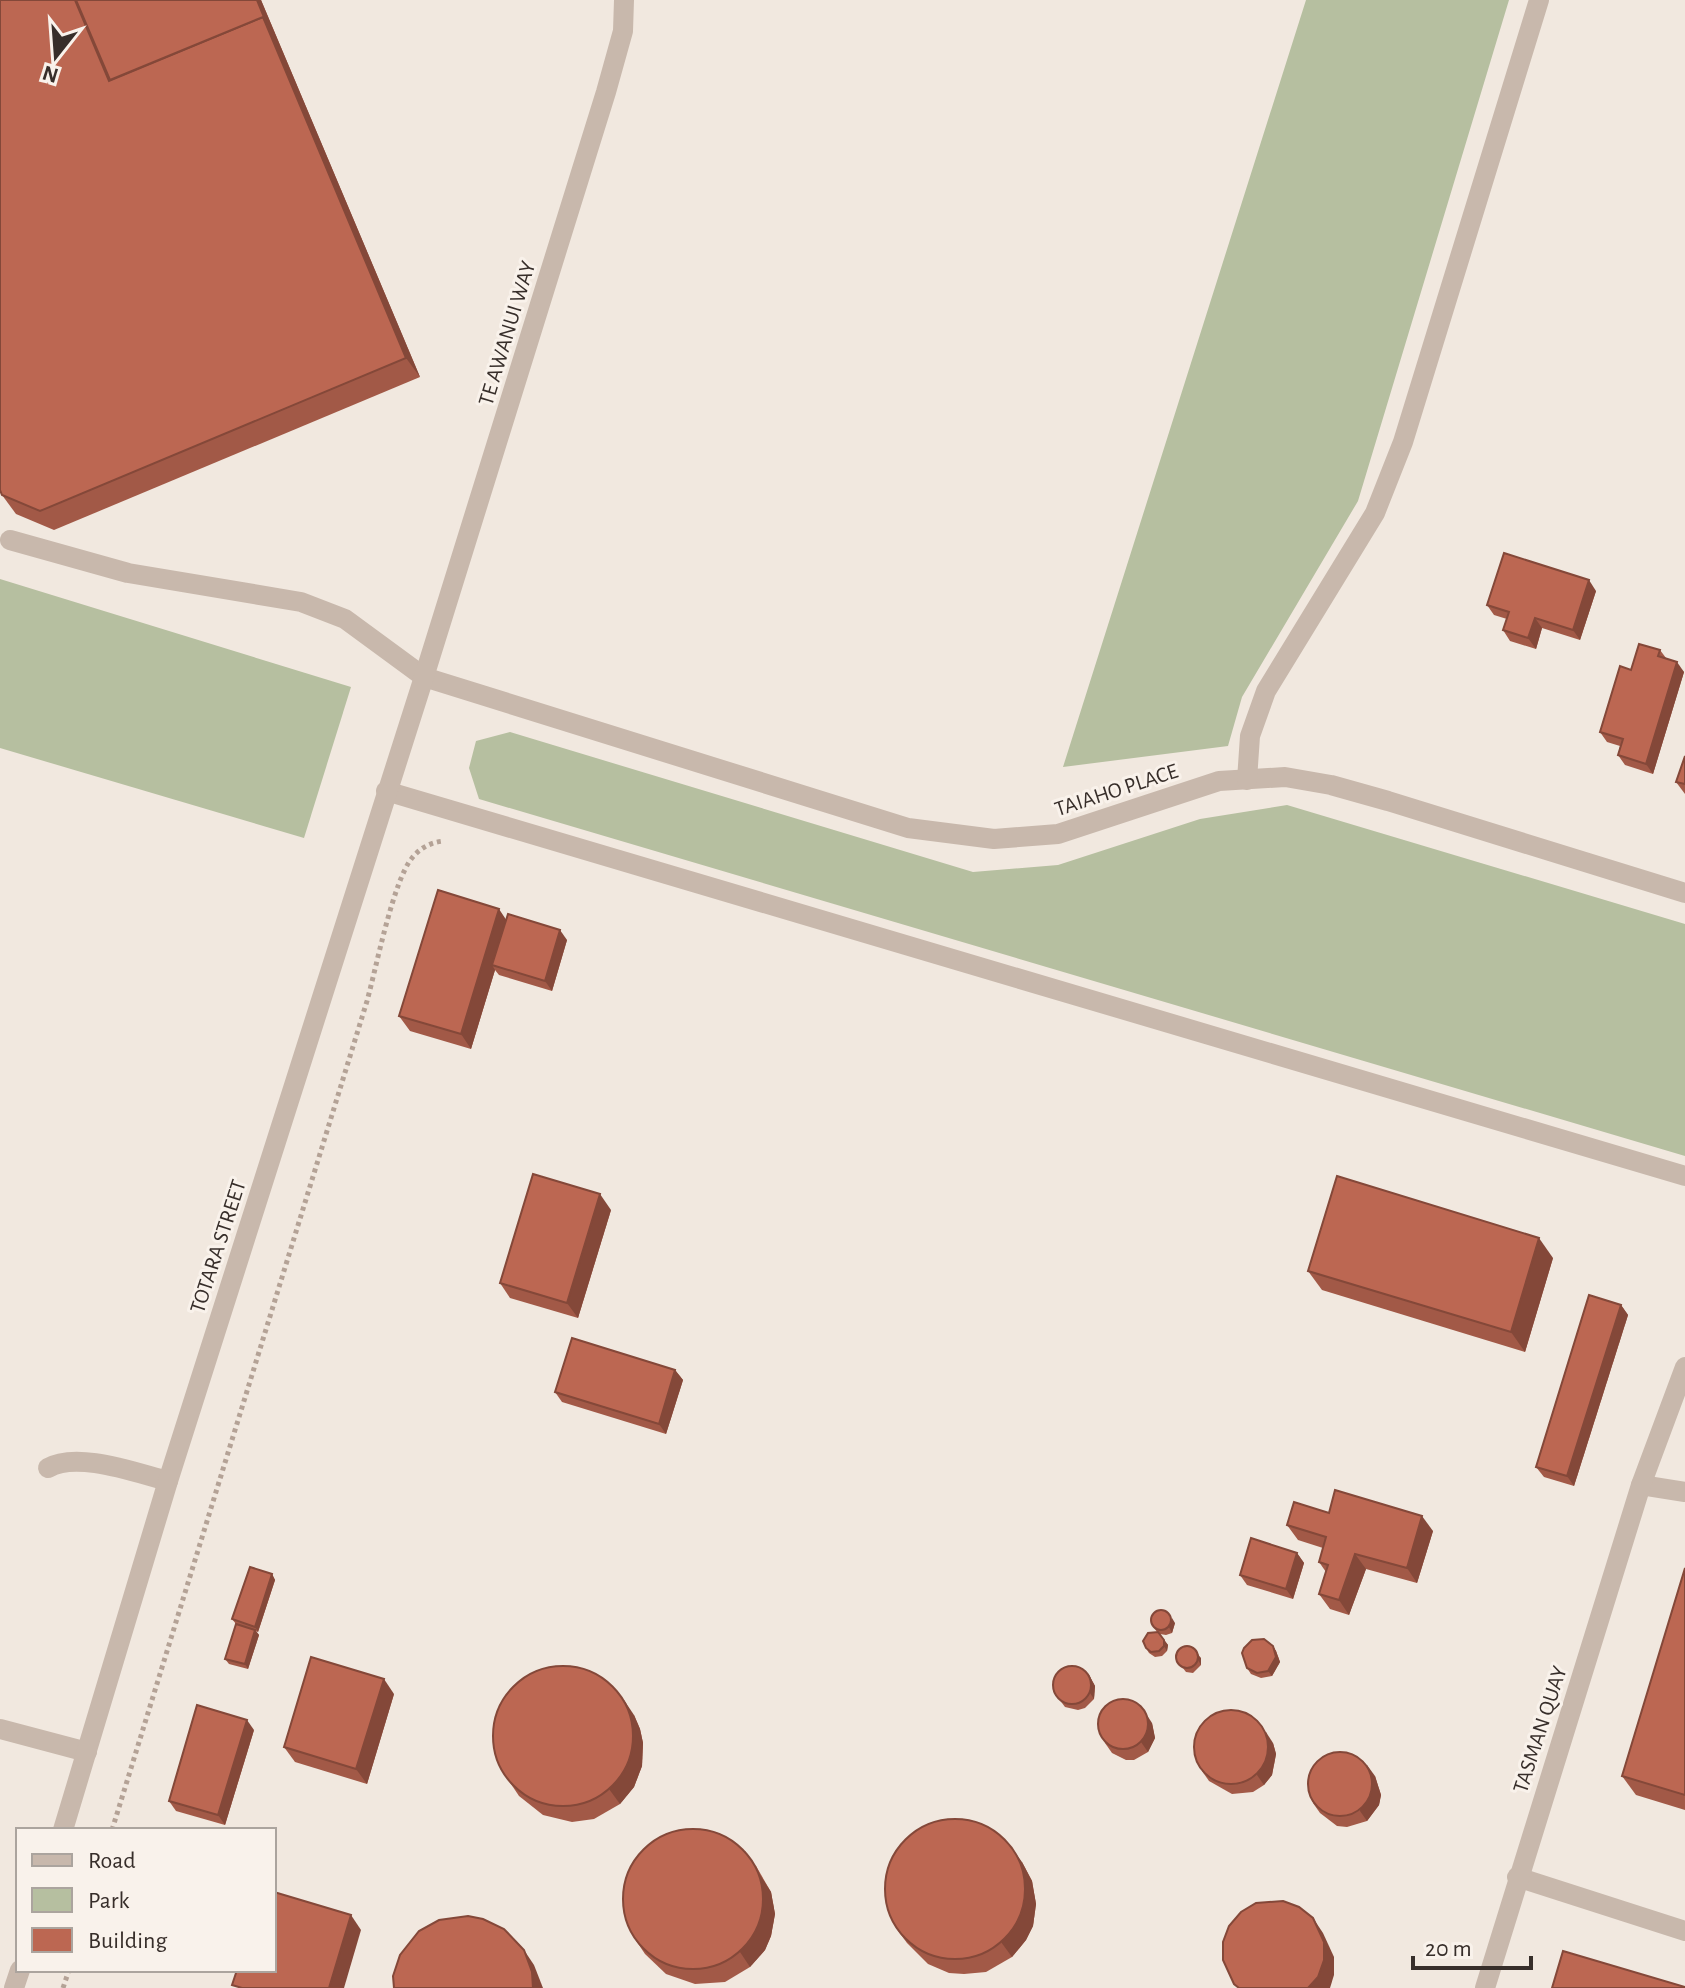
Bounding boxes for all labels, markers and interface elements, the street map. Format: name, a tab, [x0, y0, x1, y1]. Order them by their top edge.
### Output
north arrow	[16, 16, 96, 96]
text: N	[40, 61, 61, 87]
street label: TE AWANUI WAY	[475, 258, 539, 408]
street label: TAIAHO PLACE	[1052, 760, 1181, 820]
street label: TOTARA STREET	[186, 1177, 250, 1316]
street label: TASMAN QUAY	[1509, 1663, 1571, 1796]
legend	[16, 1828, 276, 1972]
text: Road	[88, 1849, 136, 1873]
text: Park	[88, 1889, 129, 1913]
scale bar	[1413, 1920, 1531, 1970]
text: Building	[88, 1929, 167, 1953]
text: 20 m	[1425, 1937, 1472, 1961]

